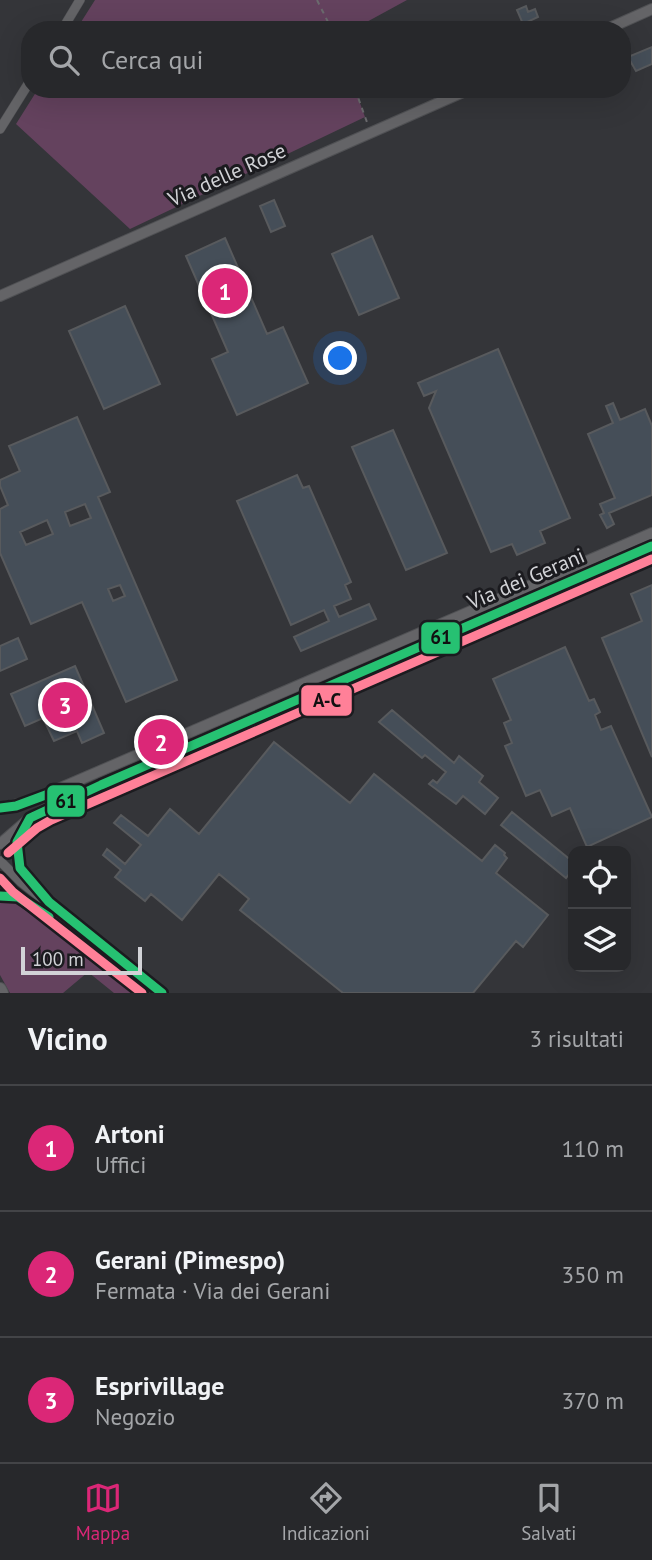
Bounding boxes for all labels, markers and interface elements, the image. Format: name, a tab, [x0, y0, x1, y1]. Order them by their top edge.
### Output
search box	[21, 21, 631, 98]
icon: search	[45, 41, 83, 79]
text: Cerca qui	[101, 43, 204, 76]
street label: Via delle Rose	[163, 137, 290, 213]
pin: 1	[202, 265, 248, 317]
your location	[323, 341, 357, 375]
street label: Via dei Gerani	[462, 542, 589, 616]
line badge: 61	[420, 621, 461, 655]
text: 61	[430, 625, 452, 649]
pin: 3	[42, 679, 88, 731]
line badge: A-C	[300, 684, 353, 717]
text: A-C	[313, 688, 341, 712]
pin: 2	[138, 716, 184, 768]
line badge: 61	[46, 784, 86, 818]
text: 61	[55, 789, 77, 813]
map controls	[568, 846, 631, 972]
button: locate	[568, 846, 631, 909]
button: layers	[568, 909, 631, 972]
scale bar	[21, 944, 142, 976]
text: 100 m	[32, 947, 84, 971]
text: Vicino	[28, 1019, 108, 1058]
text: 3 risultati	[529, 1024, 624, 1053]
text: Artoni	[95, 1117, 165, 1150]
text: 1	[44, 1134, 58, 1163]
text: 110 m	[562, 1134, 624, 1163]
text: Uffici	[95, 1150, 146, 1179]
text: Gerani (Pimespo)	[95, 1243, 285, 1276]
text: 2	[44, 1260, 58, 1289]
text: 350 m	[562, 1260, 624, 1289]
text: Fermata · Via dei Gerani	[95, 1276, 330, 1305]
text: Esprivillage	[95, 1369, 224, 1402]
text: 3	[44, 1386, 58, 1415]
text: 370 m	[562, 1386, 624, 1415]
text: Negozio	[95, 1402, 175, 1431]
tab: Mappa	[76, 1479, 130, 1545]
tab: Indicazioni	[281, 1479, 370, 1545]
tab: Salvati	[521, 1479, 576, 1545]

